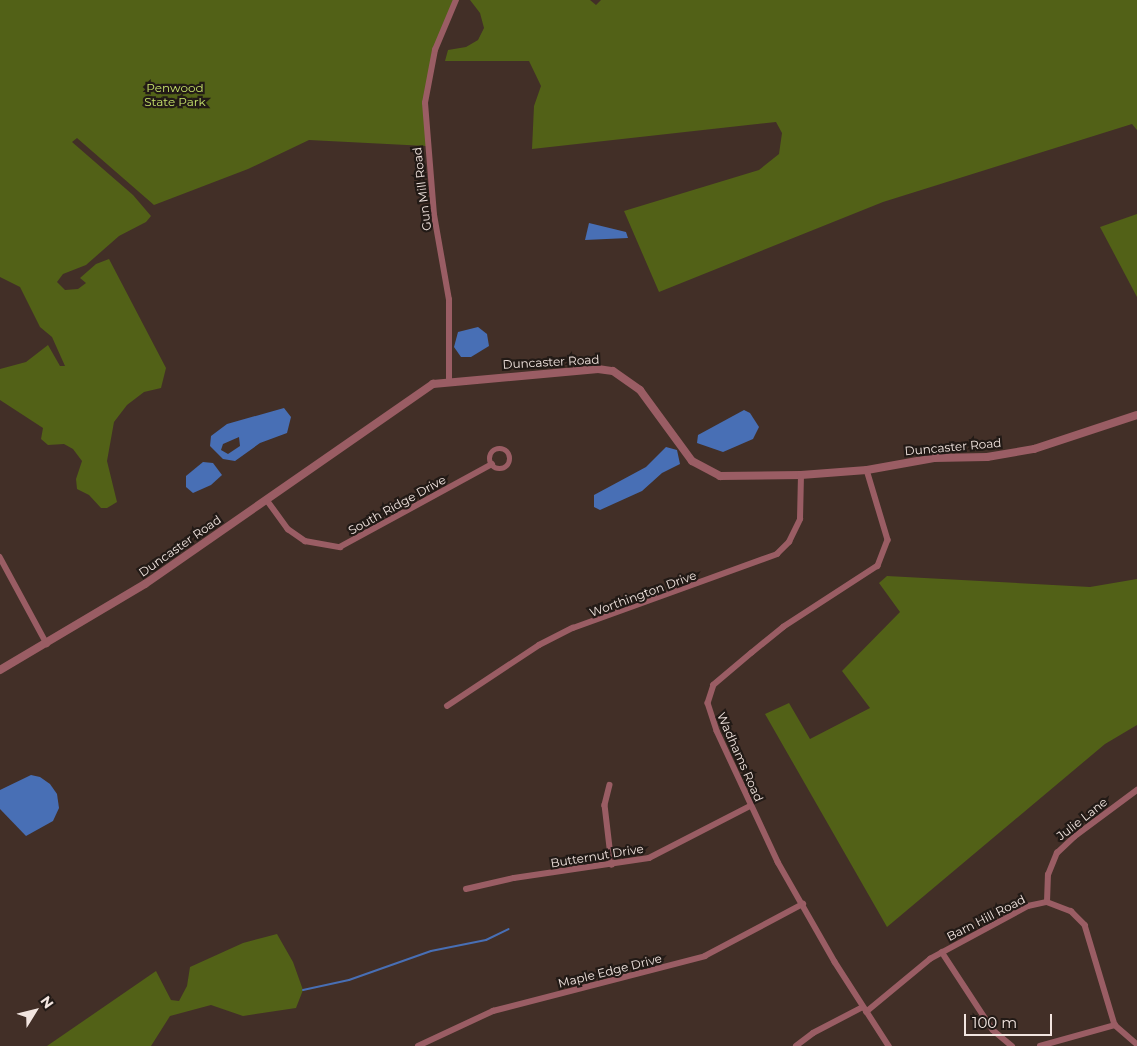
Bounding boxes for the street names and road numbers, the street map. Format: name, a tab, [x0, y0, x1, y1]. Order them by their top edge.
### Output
street label: Gun Mill Road	[410, 146, 434, 232]
street label: Duncaster Road	[502, 352, 600, 372]
street label: Duncaster Road	[904, 436, 1002, 458]
street label: South Ridge Drive	[346, 472, 448, 538]
street label: Duncaster Road	[136, 512, 224, 580]
street label: Worthington Drive	[588, 568, 698, 620]
street label: Wadhams Road	[714, 710, 766, 804]
street label: Julie Lane	[1054, 795, 1110, 843]
street label: Butternut Drive	[549, 842, 645, 870]
street label: Barn Hill Road	[944, 892, 1028, 944]
street label: Maple Edge Drive	[557, 951, 663, 991]

